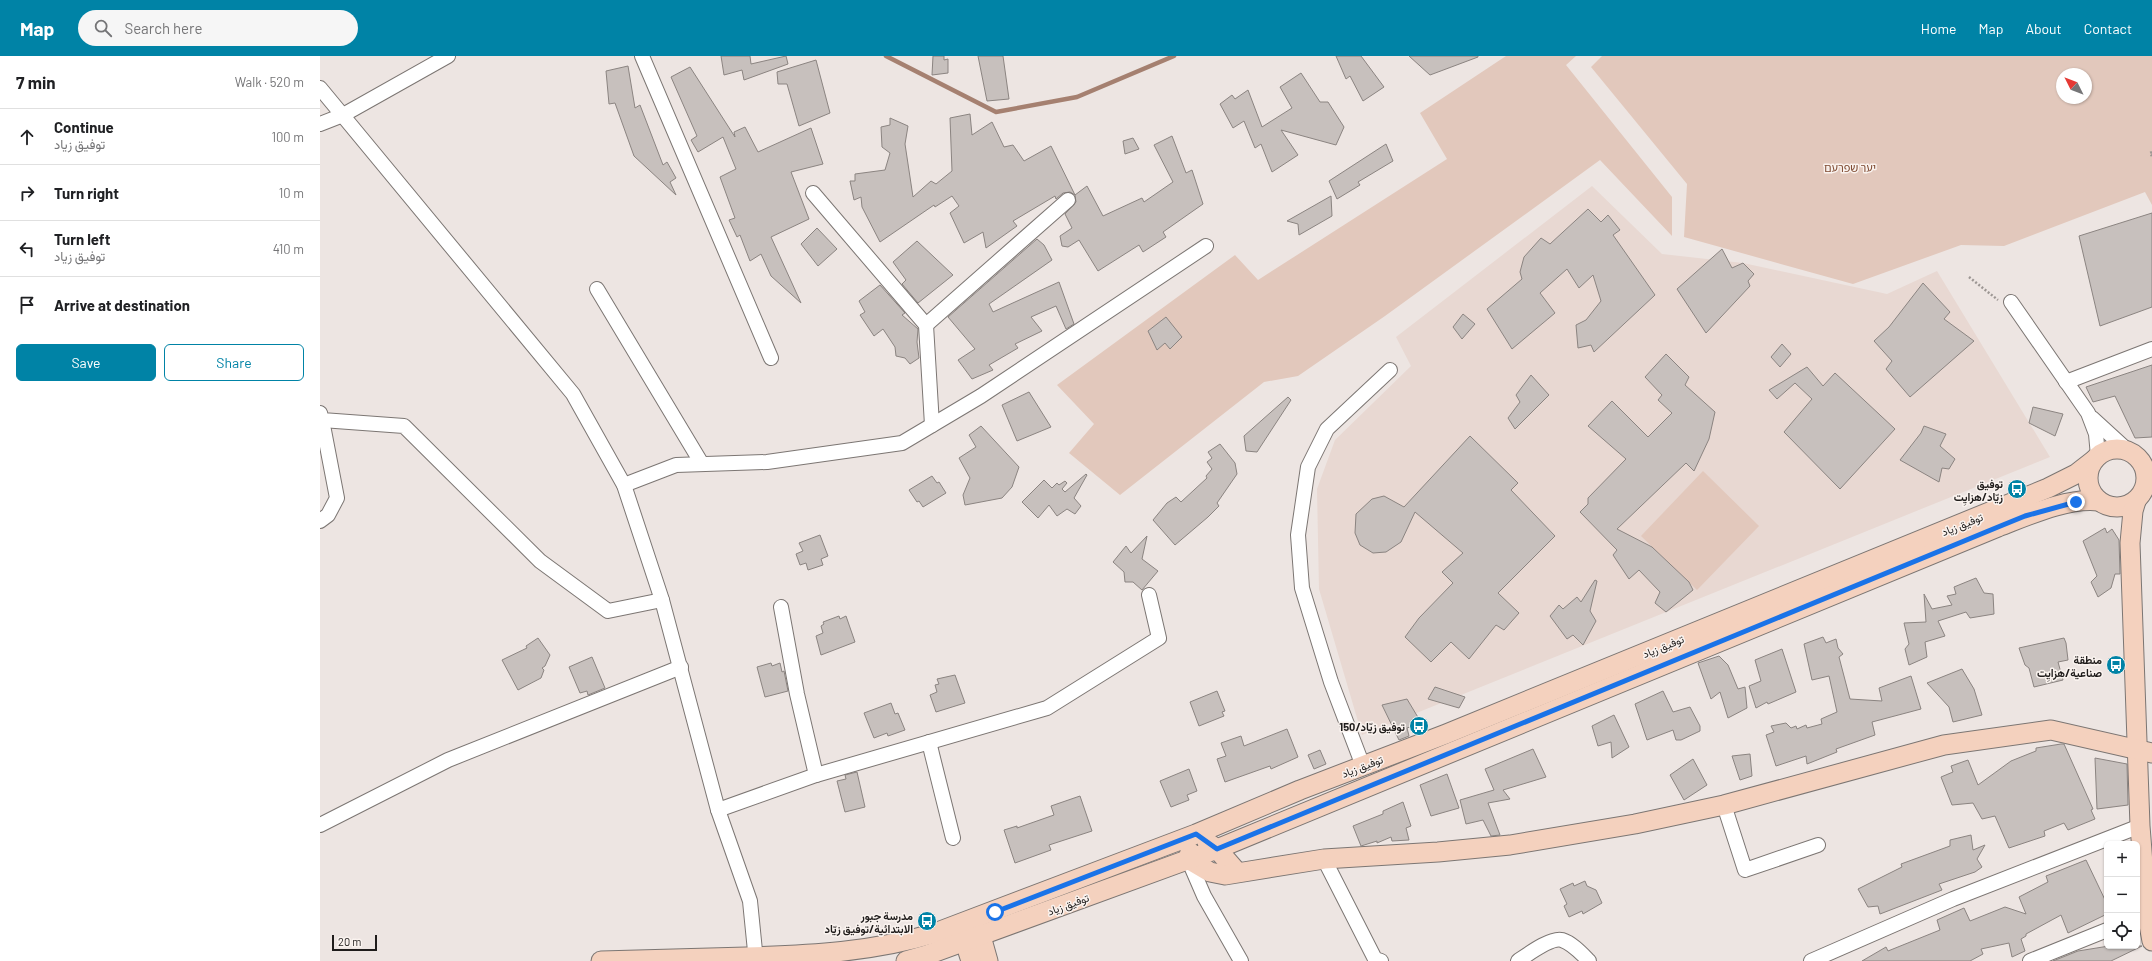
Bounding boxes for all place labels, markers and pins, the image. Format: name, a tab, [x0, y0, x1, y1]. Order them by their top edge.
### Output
place label: توفيق زيّاد/هزايِت	[1954, 477, 2004, 505]
bus stop icon: توفيق زيّاد/هزايِت	[2006, 478, 2028, 500]
place label: منطقة صناعية/هزايِت	[2037, 653, 2102, 681]
bus stop icon: منطقة صناعية/هزايِت	[2105, 654, 2127, 676]
bus stop icon: توفيق زيّاد/150	[1408, 715, 1430, 737]
place label: توفيق زيّاد/150	[1339, 720, 1406, 734]
place label: مدرسة جبور الابتدائية/توفيق زيّاد	[825, 909, 913, 936]
bus stop icon: مدرسة جبور الابتدائية/توفيق زيّاد	[916, 910, 938, 932]

